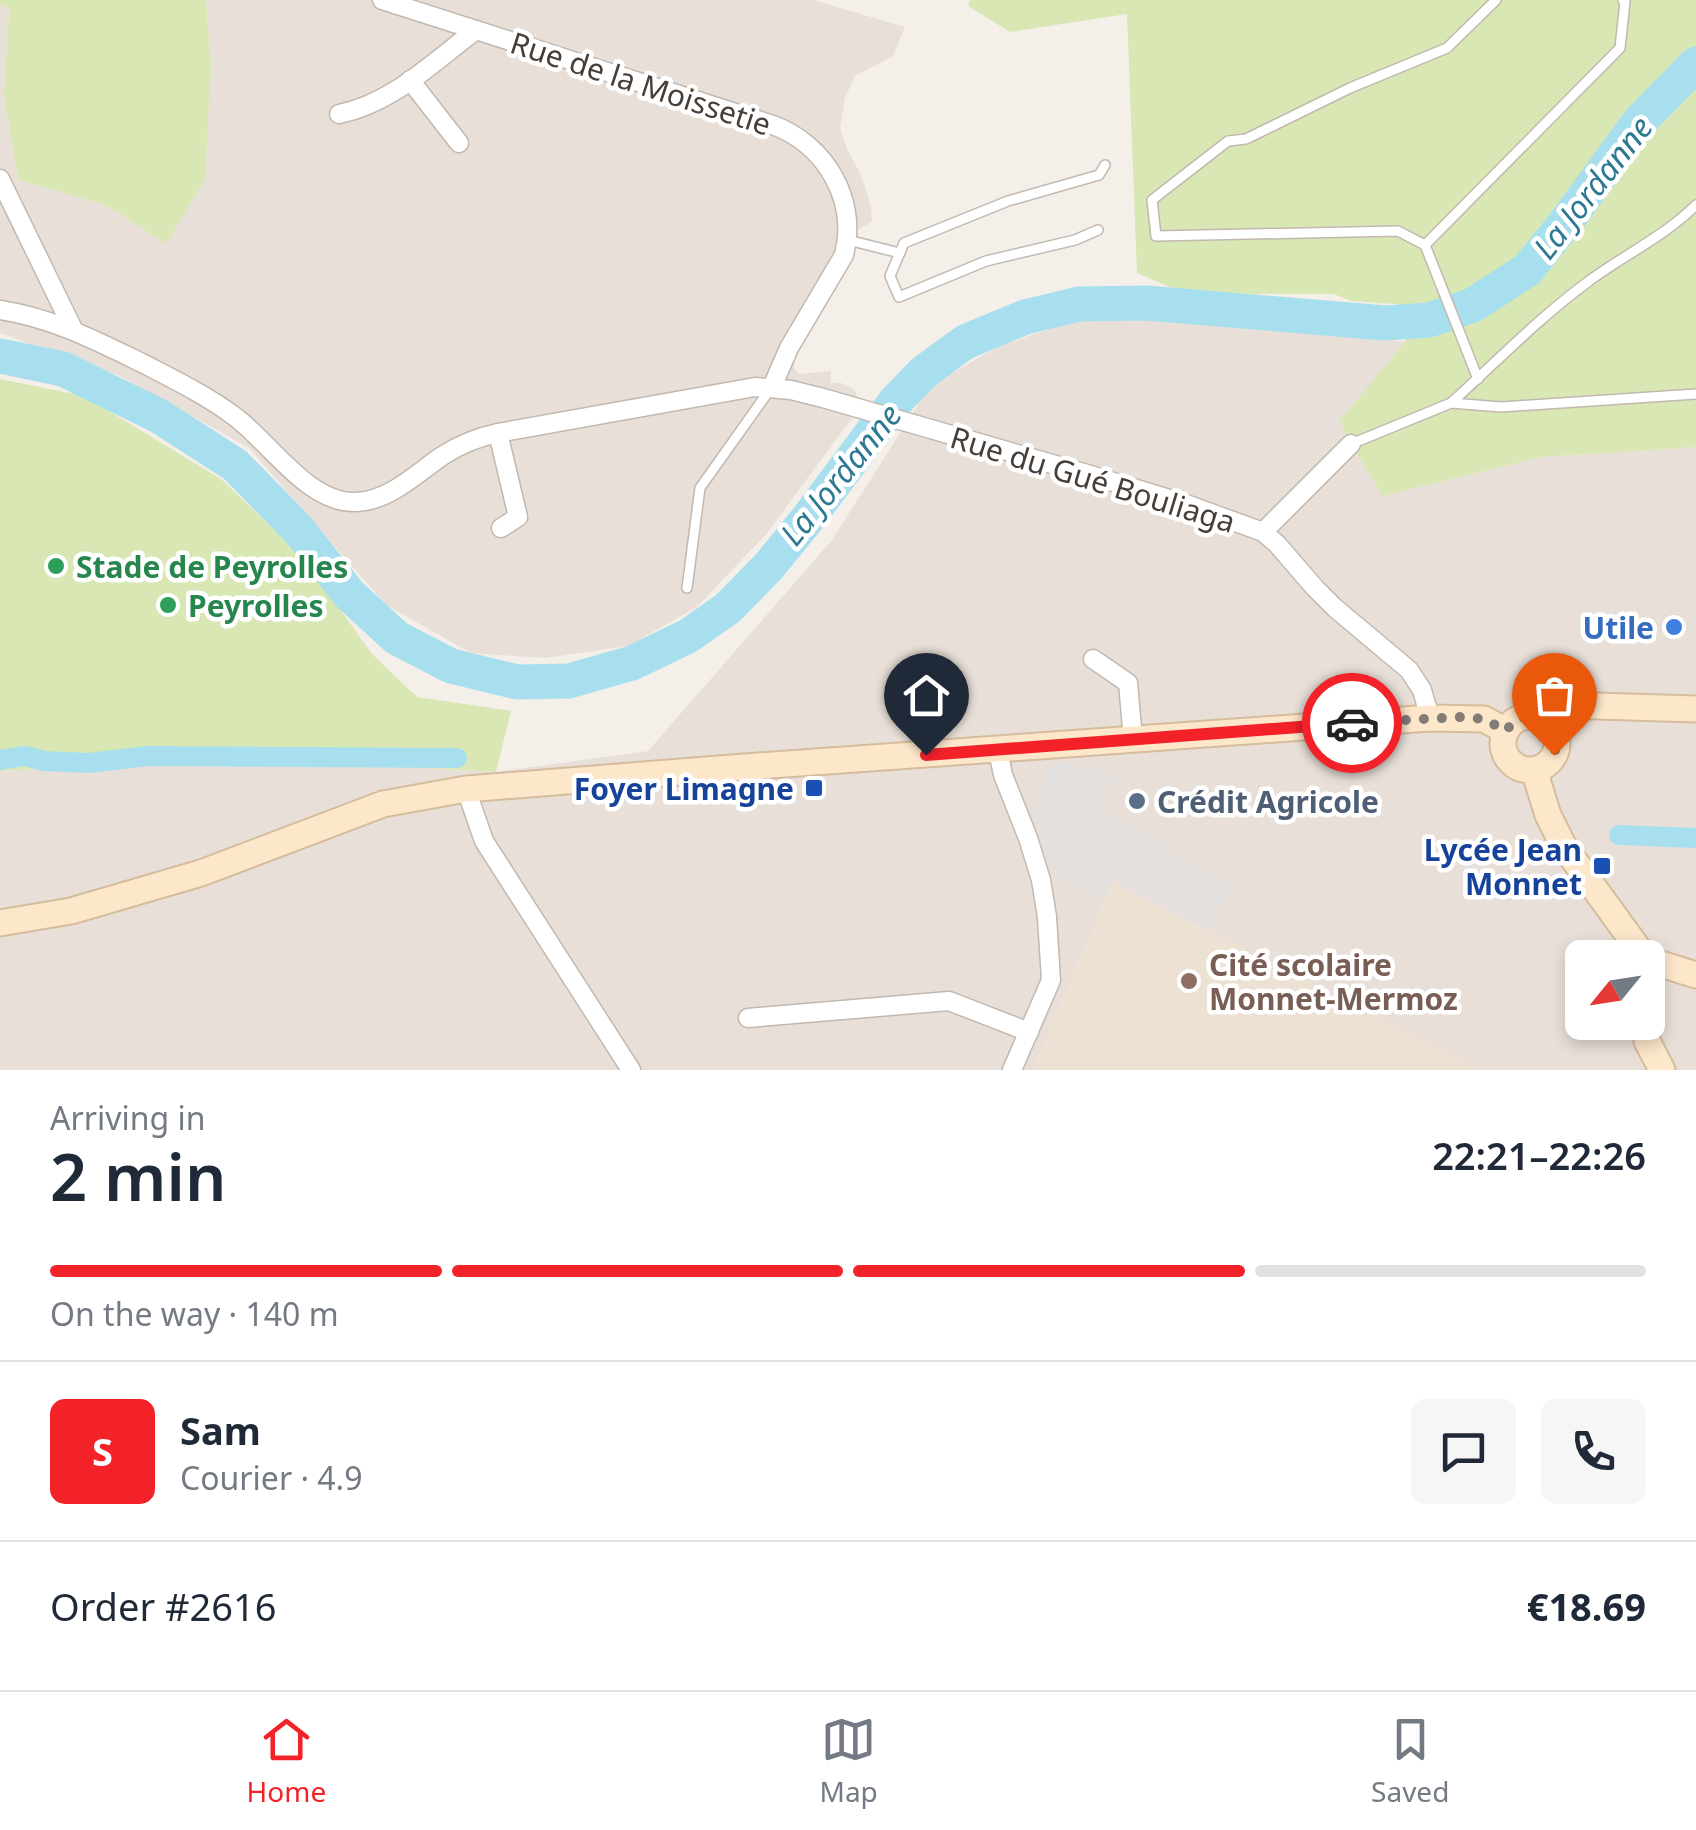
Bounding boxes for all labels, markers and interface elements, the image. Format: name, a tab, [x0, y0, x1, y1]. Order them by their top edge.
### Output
street label: Rue de la Moissetie	[505, 22, 777, 144]
water label: La Jordanne	[1523, 107, 1661, 267]
water label: La Jordanne	[770, 394, 910, 554]
street label: Rue du Gué Bouliaga	[946, 416, 1240, 542]
place label: Stade de Peyrolles	[76, 546, 348, 587]
marker: Stade de Peyrolles	[45, 555, 67, 577]
place label: Peyrolles	[188, 585, 323, 626]
marker: Peyrolles	[157, 594, 179, 616]
place label: Utile	[1582, 607, 1654, 648]
marker: Utile	[1663, 616, 1685, 638]
pin	[884, 653, 969, 756]
pin	[1512, 653, 1597, 756]
icon: home	[899, 668, 954, 723]
icon: bag	[1527, 668, 1582, 723]
courier	[1302, 673, 1402, 773]
icon: car	[1325, 696, 1380, 751]
place label: Foyer Limagne	[574, 768, 794, 809]
marker: Foyer Limagne	[803, 777, 825, 799]
place label: Crédit Agricole	[1157, 781, 1379, 822]
marker: Crédit Agricole	[1126, 790, 1148, 812]
place label: Lycée Jean Monnet	[1424, 829, 1582, 904]
marker: Lycée Jean Monnet	[1591, 855, 1613, 877]
north arrow	[1565, 940, 1665, 1040]
map controls	[1565, 940, 1665, 1040]
place label: Cité scolaire Monnet-Mermoz	[1209, 944, 1458, 1019]
marker: Cité scolaire Monnet-Mermoz	[1178, 970, 1200, 992]
text: Arriving in	[50, 1096, 205, 1139]
text: 22:21–22:26	[1432, 1129, 1646, 1181]
text: 2 min	[50, 1132, 226, 1220]
text: On the way · 140 m	[50, 1292, 339, 1335]
button: chat	[1411, 1399, 1516, 1504]
button: phone	[1541, 1399, 1646, 1504]
text: Sam	[180, 1404, 261, 1456]
text: S	[92, 1425, 113, 1477]
text: Courier · 4.9	[180, 1456, 363, 1499]
text: Order #2616	[50, 1580, 276, 1632]
text: €18.69	[1527, 1580, 1646, 1632]
tab: Home	[247, 1712, 326, 1810]
tab: Map	[820, 1712, 878, 1810]
tab: Saved	[1371, 1712, 1449, 1810]

